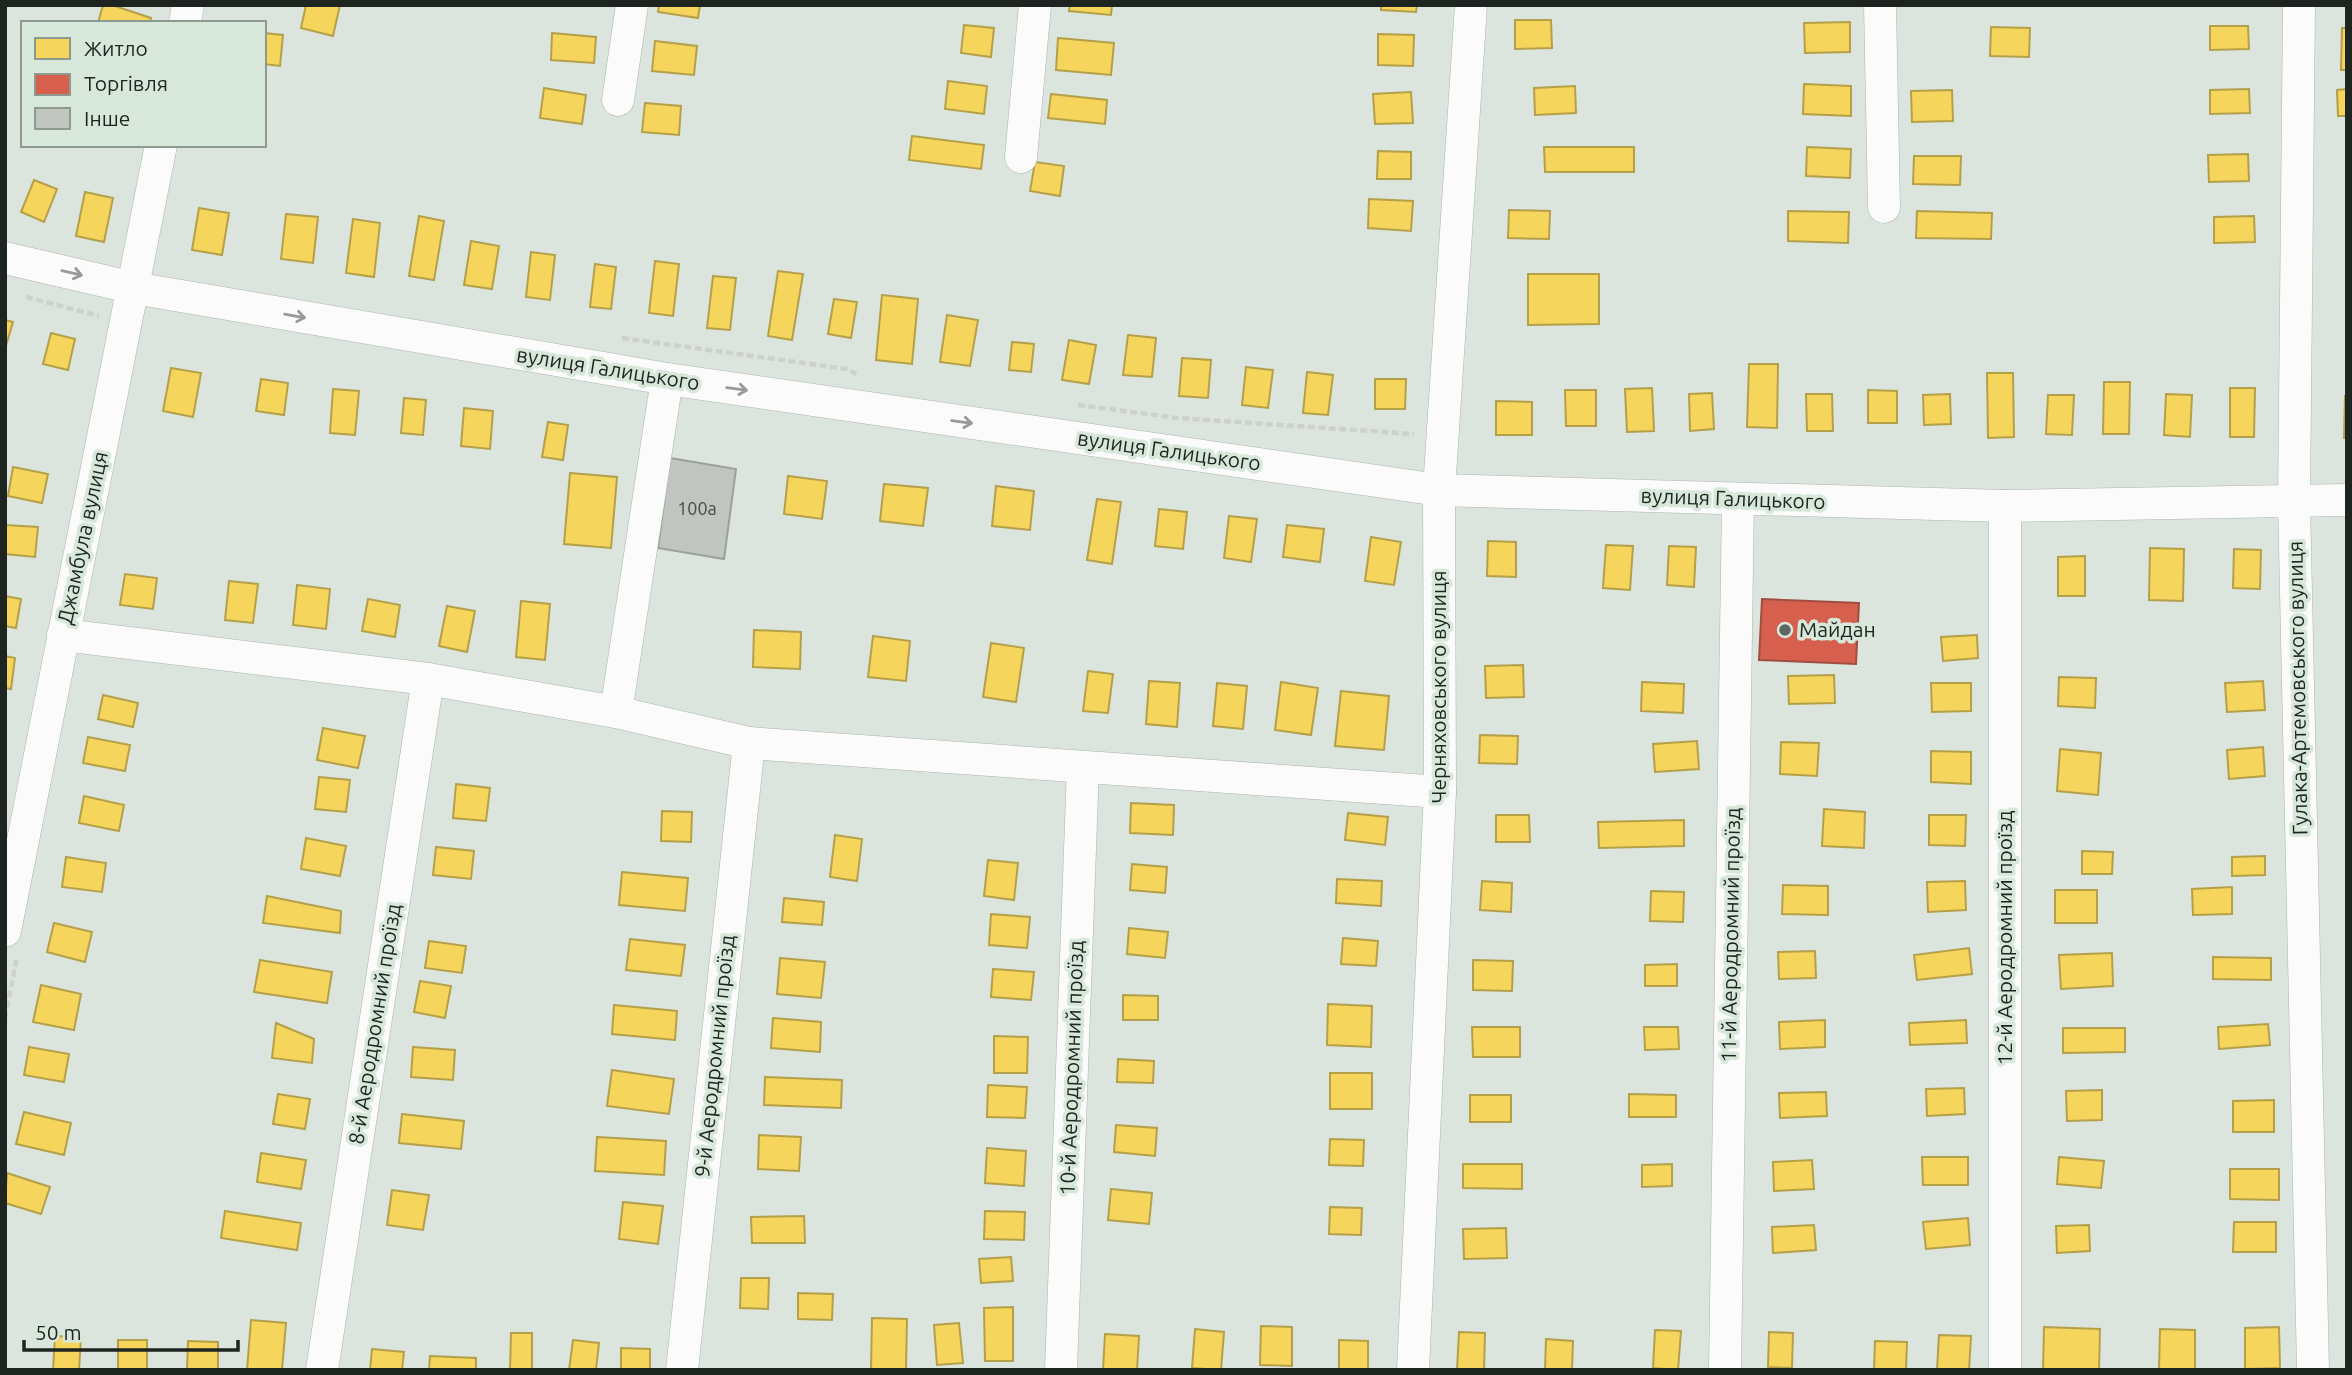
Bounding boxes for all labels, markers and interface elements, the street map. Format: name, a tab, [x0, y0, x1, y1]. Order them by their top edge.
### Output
legend	[21, 21, 266, 147]
text: Житло	[84, 36, 148, 60]
text: Торгівля	[84, 71, 168, 95]
text: Інше	[84, 106, 130, 130]
one-way arrow	[60, 267, 83, 281]
one-way arrow	[283, 310, 306, 323]
street label: вулиця Галицького	[515, 342, 701, 394]
one-way arrow	[725, 383, 748, 396]
one-way arrow	[950, 415, 973, 428]
street label: вулиця Галицького	[1076, 425, 1262, 475]
street label: Джамбула вулиця	[52, 449, 112, 626]
street label: вулиця Галицького	[1640, 483, 1826, 513]
house number: 100а	[677, 498, 717, 518]
street label: Гулака-Артемовського вулиця	[2282, 541, 2312, 835]
street label: Черняховського вулиця	[1426, 570, 1450, 804]
place label: Майдан	[1799, 617, 1876, 641]
marker: Майдан	[1777, 622, 1793, 638]
street label: 11-й Аеродромний проїзд	[1716, 807, 1744, 1063]
street label: 12-й Аеродромний проїзд	[1992, 810, 2016, 1066]
street label: 8-й Аеродромний проїзд	[343, 902, 405, 1146]
street label: 9-й Аеродромний проїзд	[689, 934, 739, 1178]
street label: 10-й Аеродромний проїзд	[1055, 940, 1087, 1196]
scale bar	[24, 1308, 238, 1352]
text: 50 m	[35, 1320, 82, 1344]

